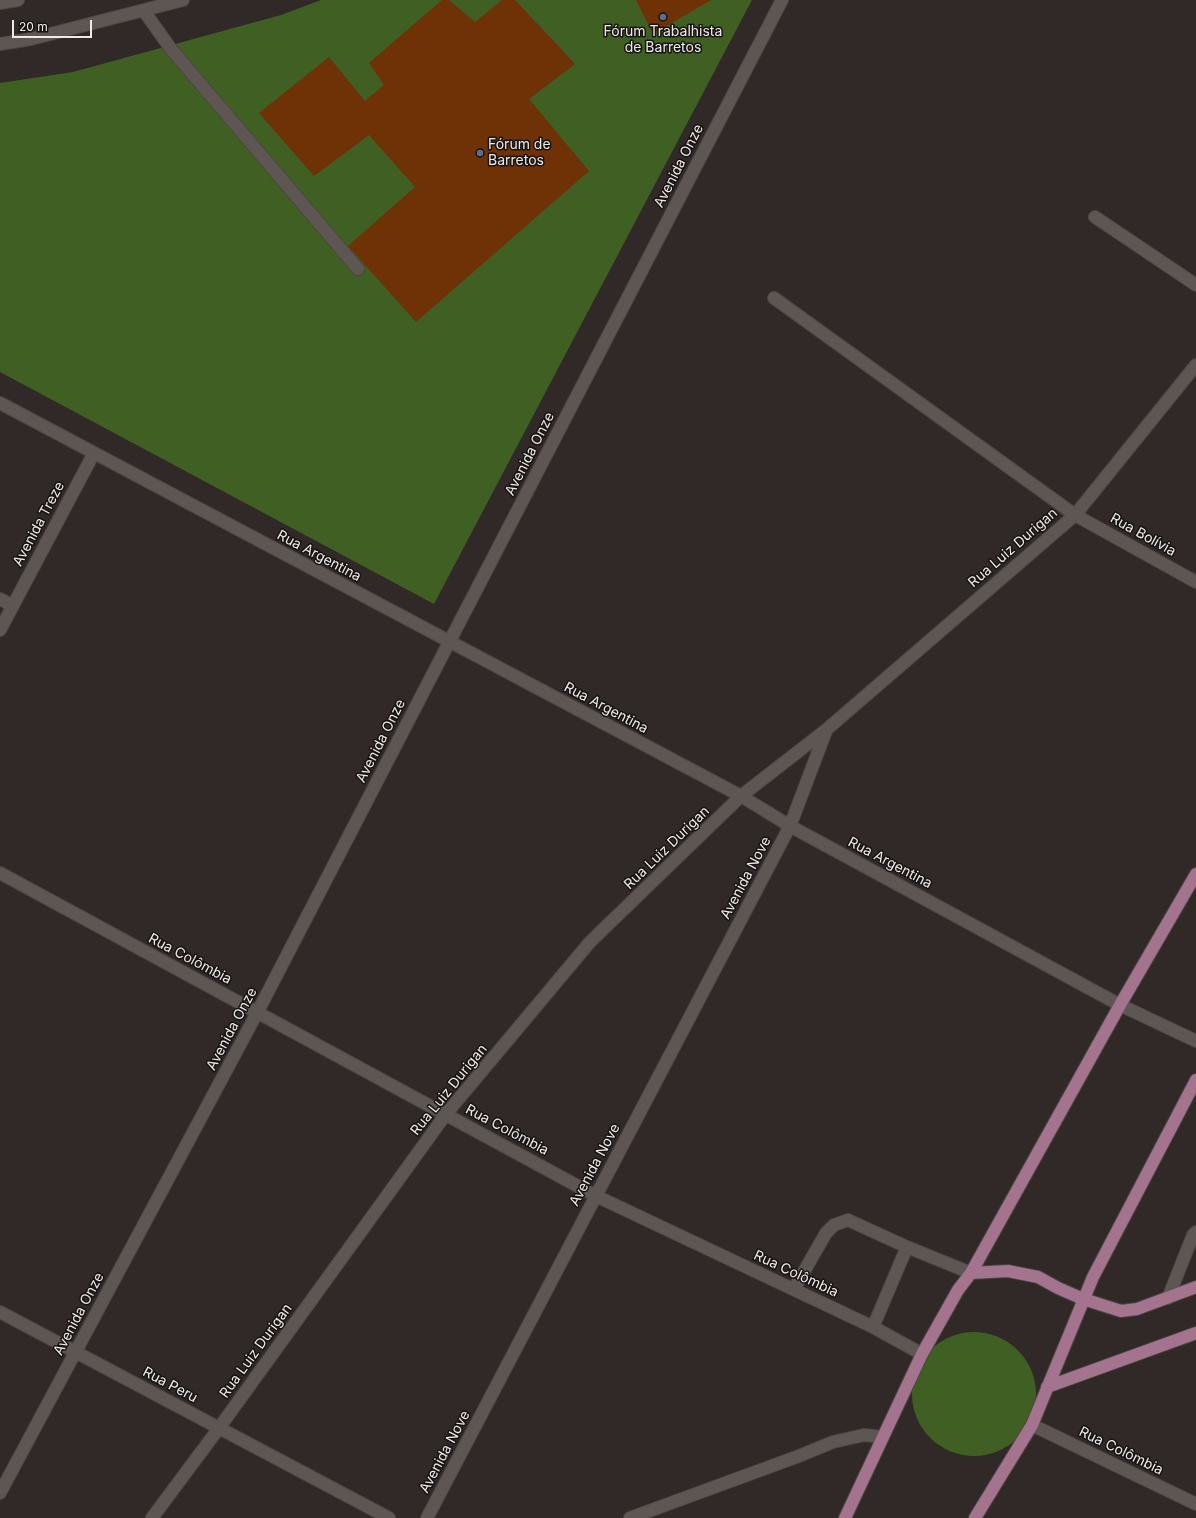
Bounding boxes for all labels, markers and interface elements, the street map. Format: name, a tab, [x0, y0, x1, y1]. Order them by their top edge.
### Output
scale bar	[14, 12, 94, 38]
marker: Fórum Trabalhista de Barretos	[658, 12, 668, 22]
text: 20 m	[19, 19, 48, 34]
place label: Fórum Trabalhista de Barretos	[604, 24, 722, 56]
street label: Avenida Onze	[651, 122, 707, 210]
place label: Fórum de Barretos	[488, 137, 551, 170]
marker: Fórum de Barretos	[475, 148, 485, 158]
street label: Avenida Onze	[502, 410, 558, 498]
street label: Avenida Treze	[10, 479, 68, 569]
street label: Rua Luiz Durigan	[965, 505, 1061, 591]
street label: Rua Bolívia	[1107, 510, 1179, 560]
street label: Rua Argentina	[274, 527, 364, 585]
street label: Rua Argentina	[561, 679, 651, 737]
street label: Avenida Onze	[353, 697, 409, 785]
street label: Rua Luiz Durigan	[621, 803, 713, 893]
street label: Avenida Nove	[717, 834, 775, 922]
street label: Rua Argentina	[845, 834, 935, 892]
street label: Rua Colômbia	[146, 930, 234, 988]
street label: Avenida Onze	[203, 985, 261, 1073]
street label: Rua Luiz Durigan	[407, 1041, 491, 1139]
street label: Rua Colômbia	[463, 1101, 551, 1159]
street label: Avenida Nove	[566, 1121, 624, 1209]
street label: Rua Colômbia	[751, 1247, 841, 1301]
street label: Avenida Onze	[50, 1270, 108, 1358]
street label: Rua Luiz Durigan	[216, 1301, 296, 1401]
street label: Rua Peru	[140, 1364, 200, 1406]
street label: Avenida Nove	[416, 1408, 474, 1496]
street label: Rua Colômbia	[1076, 1423, 1166, 1479]

